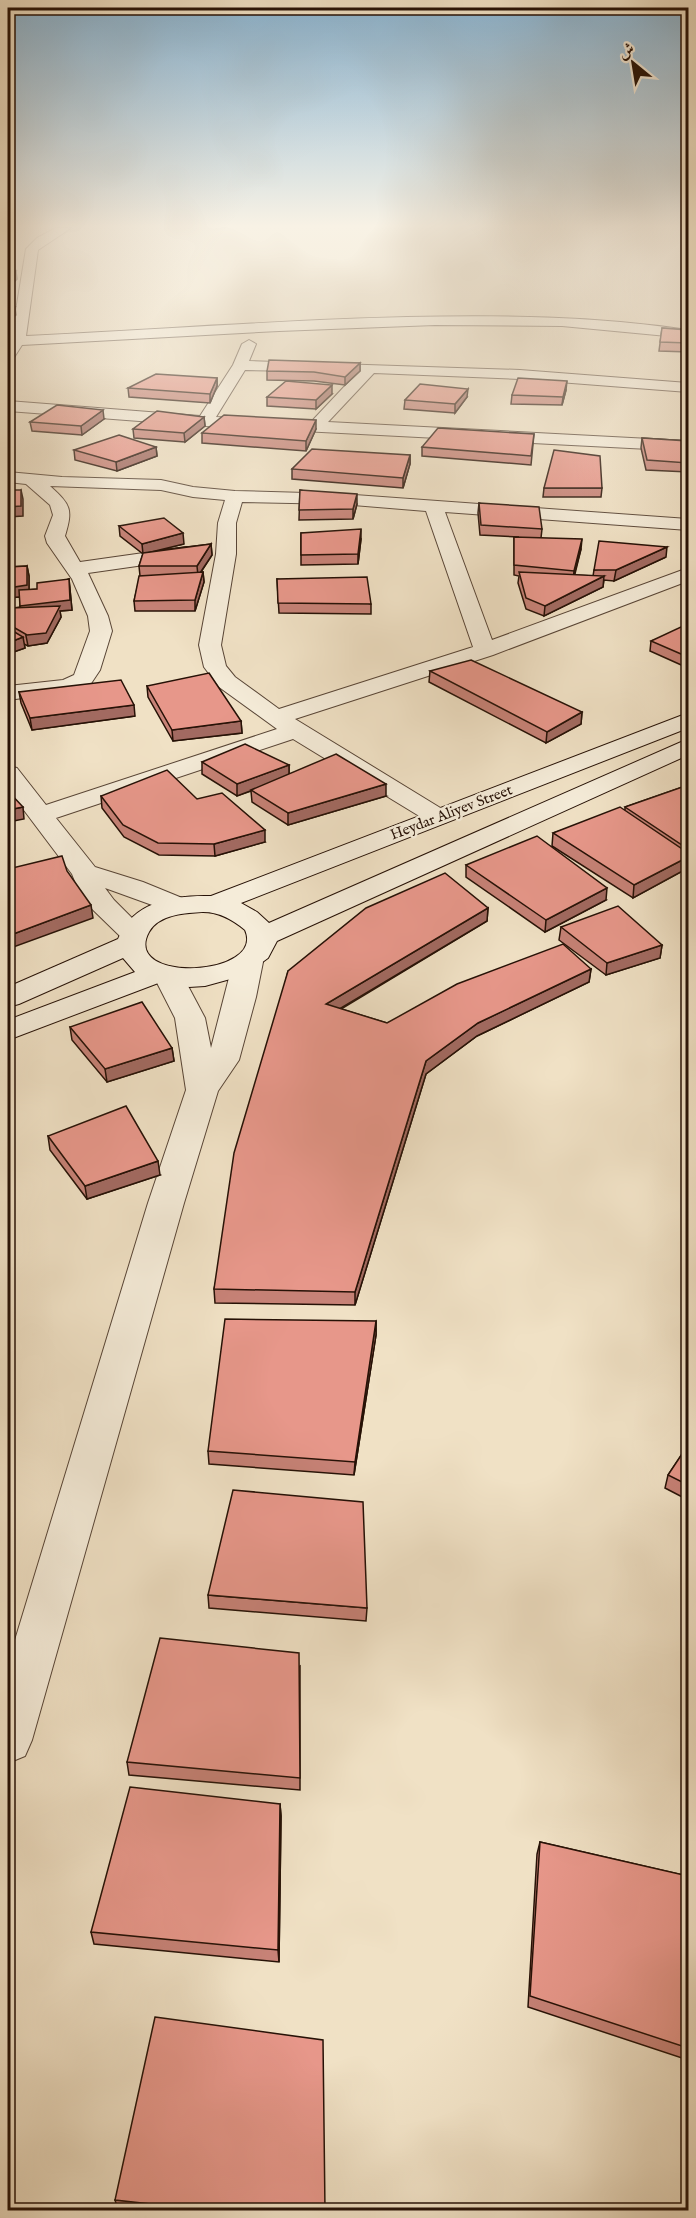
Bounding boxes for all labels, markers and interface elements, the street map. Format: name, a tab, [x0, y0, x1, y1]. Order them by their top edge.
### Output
north arrow	[603, 33, 663, 93]
text: ش	[615, 39, 638, 64]
street label: Heydar Aliyev Street	[387, 780, 515, 845]

